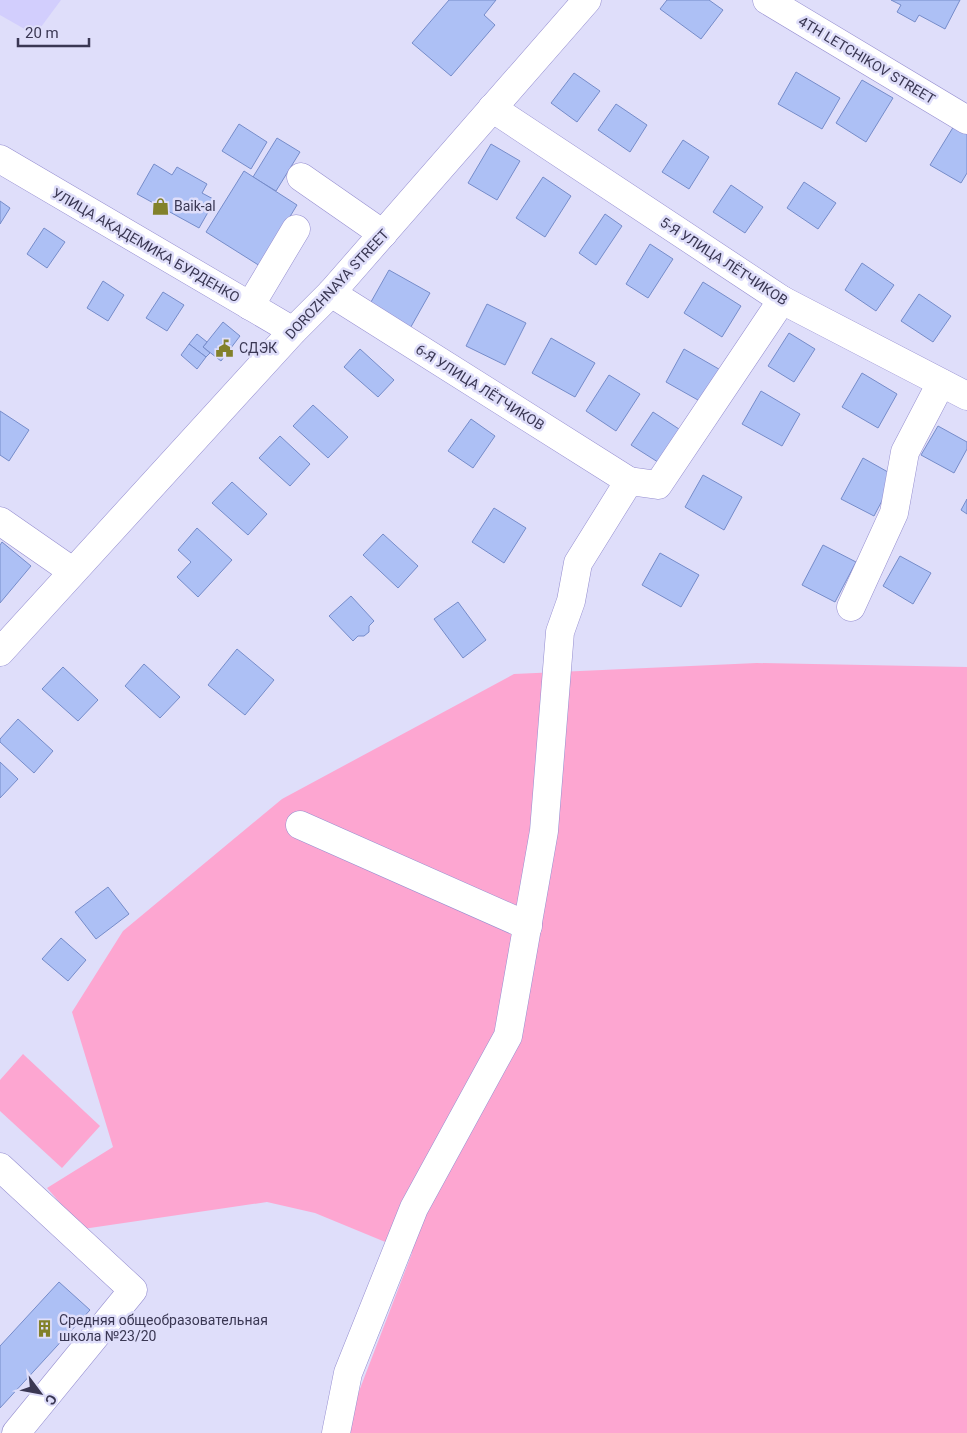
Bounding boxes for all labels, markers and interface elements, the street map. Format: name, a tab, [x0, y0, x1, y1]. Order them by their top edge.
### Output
street label: 4TH LETCHIKOV STREET	[796, 13, 939, 107]
scale bar	[18, 15, 89, 47]
text: 20 m	[25, 24, 59, 42]
street label: УЛИЦА АКАДЕМИКА БУРДЕНКО	[49, 185, 243, 305]
shop icon: Baik-al	[150, 196, 170, 216]
place label: Baik-al	[174, 198, 216, 214]
street label: 5-Я УЛИЦА ЛЁТЧИКОВ	[657, 214, 791, 308]
street label: DOROZHNAYA STREET	[282, 225, 392, 342]
public building icon: СДЭК	[215, 338, 235, 358]
place label: СДЭК	[239, 340, 277, 356]
street label: 6-Я УЛИЦА ЛЁТЧИКОВ	[413, 341, 547, 433]
place label: Средняя общеобразовательная школа №23/20	[59, 1312, 268, 1344]
building icon: Средняя общеобразовательная школа №23/20	[35, 1318, 55, 1338]
north arrow	[15, 1368, 65, 1418]
text: С	[42, 1392, 60, 1408]

